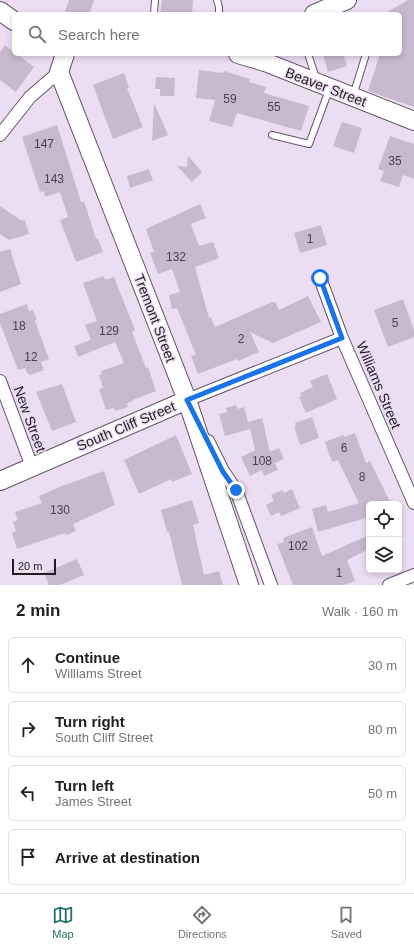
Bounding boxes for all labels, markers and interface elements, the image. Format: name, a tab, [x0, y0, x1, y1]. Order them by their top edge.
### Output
search box	[12, 12, 402, 56]
icon: search	[26, 23, 48, 45]
text: Search here	[58, 26, 140, 43]
street label: Beaver Street	[283, 64, 369, 110]
house number: 59	[223, 92, 237, 106]
house number: 55	[267, 100, 281, 114]
house number: 147	[34, 137, 54, 151]
house number: 35	[388, 154, 402, 168]
house number: 143	[44, 172, 64, 186]
house number: 1	[307, 232, 314, 246]
house number: 132	[166, 250, 186, 264]
route start	[311, 269, 329, 287]
street label: Tremont Street	[131, 272, 179, 364]
house number: 5	[392, 316, 399, 330]
house number: 18	[12, 319, 26, 333]
house number: 129	[99, 324, 119, 338]
house number: 2	[238, 332, 245, 346]
street label: Williams Street	[353, 339, 405, 431]
house number: 12	[24, 350, 38, 364]
street label: New Street	[11, 384, 49, 454]
street label: South Cliff Street	[74, 398, 178, 454]
house number: 6	[341, 441, 348, 455]
house number: 108	[252, 454, 272, 468]
house number: 8	[359, 470, 366, 484]
route end	[227, 481, 245, 499]
map controls	[366, 501, 402, 573]
button: locate	[366, 501, 402, 537]
house number: 130	[50, 503, 70, 517]
button: layers	[366, 537, 402, 573]
house number: 102	[288, 539, 308, 553]
scale bar	[12, 557, 56, 576]
text: 20 m	[18, 560, 42, 572]
house number: 1	[336, 566, 343, 580]
text: 2 min	[16, 601, 60, 620]
text: Walk · 160 m	[322, 604, 398, 619]
text: Continue	[55, 649, 120, 666]
icon: ahead	[17, 654, 39, 676]
text: 30 m	[368, 658, 397, 673]
text: Williams Street	[55, 666, 142, 681]
text: Turn right	[55, 713, 125, 730]
icon: right	[17, 718, 39, 740]
text: 80 m	[368, 722, 397, 737]
text: South Cliff Street	[55, 730, 153, 745]
text: Turn left	[55, 777, 114, 794]
icon: left	[17, 782, 39, 804]
text: 50 m	[368, 786, 397, 801]
text: James Street	[55, 794, 132, 809]
icon: arrive	[17, 846, 39, 868]
text: Arrive at destination	[55, 849, 200, 866]
tab: Map	[52, 904, 74, 940]
tab: Directions	[178, 904, 227, 940]
tab: Saved	[331, 904, 362, 940]

